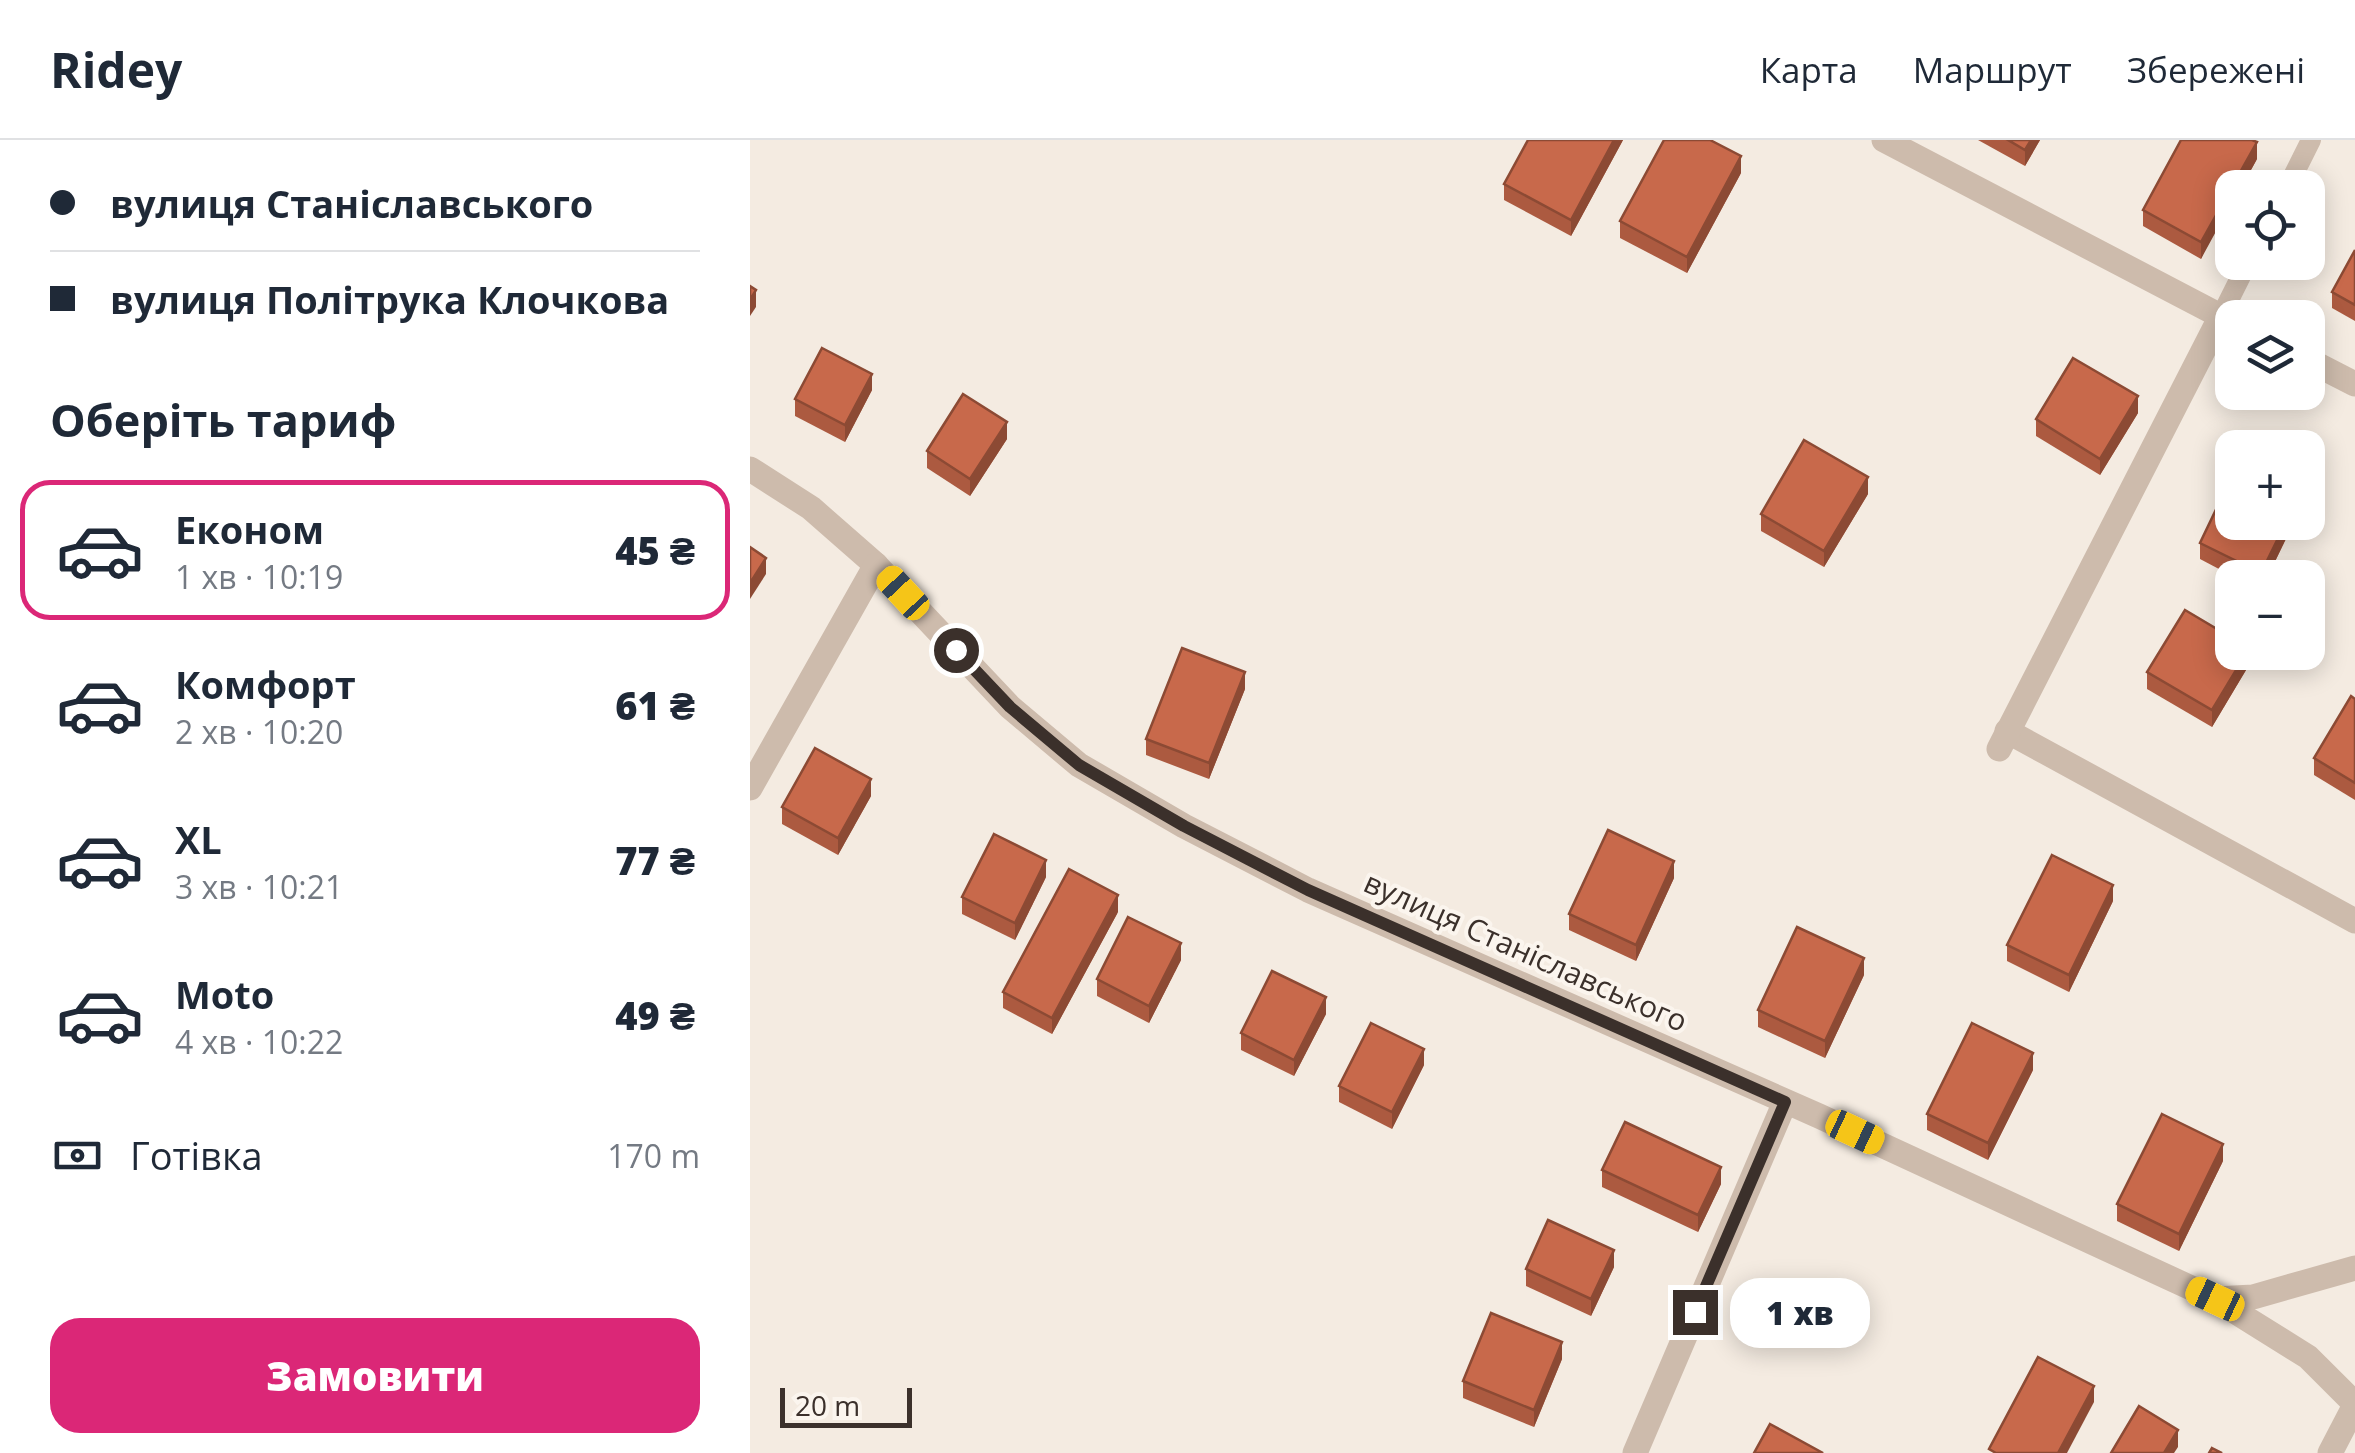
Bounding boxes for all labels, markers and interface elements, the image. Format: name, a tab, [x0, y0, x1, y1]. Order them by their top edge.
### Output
text: Ridey	[50, 37, 182, 102]
text: Карта	[1760, 46, 1858, 93]
text: Маршрут	[1913, 46, 2072, 93]
text: Збережені	[2127, 46, 2305, 93]
map controls	[2215, 170, 2325, 670]
button: locate	[2215, 170, 2325, 280]
text: вулиця Станіславського	[110, 177, 593, 229]
text: вулиця Політрука Клочкова	[110, 273, 669, 325]
button: layers	[2215, 300, 2325, 410]
text: Оберіть тариф	[50, 389, 396, 450]
button: +	[2215, 430, 2325, 540]
text: Економ	[175, 503, 324, 555]
icon: car	[55, 505, 145, 595]
text: 45 ₴	[615, 524, 695, 576]
text: 1 хв · 10:19	[175, 555, 343, 598]
button: −	[2215, 560, 2325, 670]
car	[872, 561, 934, 625]
route start	[934, 628, 979, 673]
text: Комфорт	[175, 658, 356, 710]
icon: car	[55, 660, 145, 750]
text: 61 ₴	[615, 679, 695, 731]
text: 2 хв · 10:20	[175, 710, 343, 753]
text: XL	[175, 813, 222, 865]
icon: car	[55, 815, 145, 905]
text: 77 ₴	[615, 834, 695, 886]
street label: вулиця Станіславського	[1358, 861, 1694, 1041]
text: 3 хв · 10:21	[175, 865, 343, 908]
text: Moto	[175, 968, 274, 1020]
icon: car	[55, 970, 145, 1060]
text: 49 ₴	[615, 989, 695, 1041]
text: 4 хв · 10:22	[175, 1020, 343, 1063]
car	[1821, 1106, 1889, 1158]
icon: cash	[50, 1128, 105, 1183]
text: Готівка	[130, 1129, 263, 1181]
text: 170 m	[607, 1134, 700, 1177]
car	[2181, 1273, 2249, 1325]
callout: 1 хв	[1730, 1277, 1870, 1347]
route end	[1673, 1290, 1718, 1335]
text: 1 хв	[1766, 1291, 1834, 1334]
button: Замовити	[50, 1318, 700, 1433]
scale bar	[780, 1383, 912, 1428]
text: 20 m	[795, 1386, 860, 1424]

